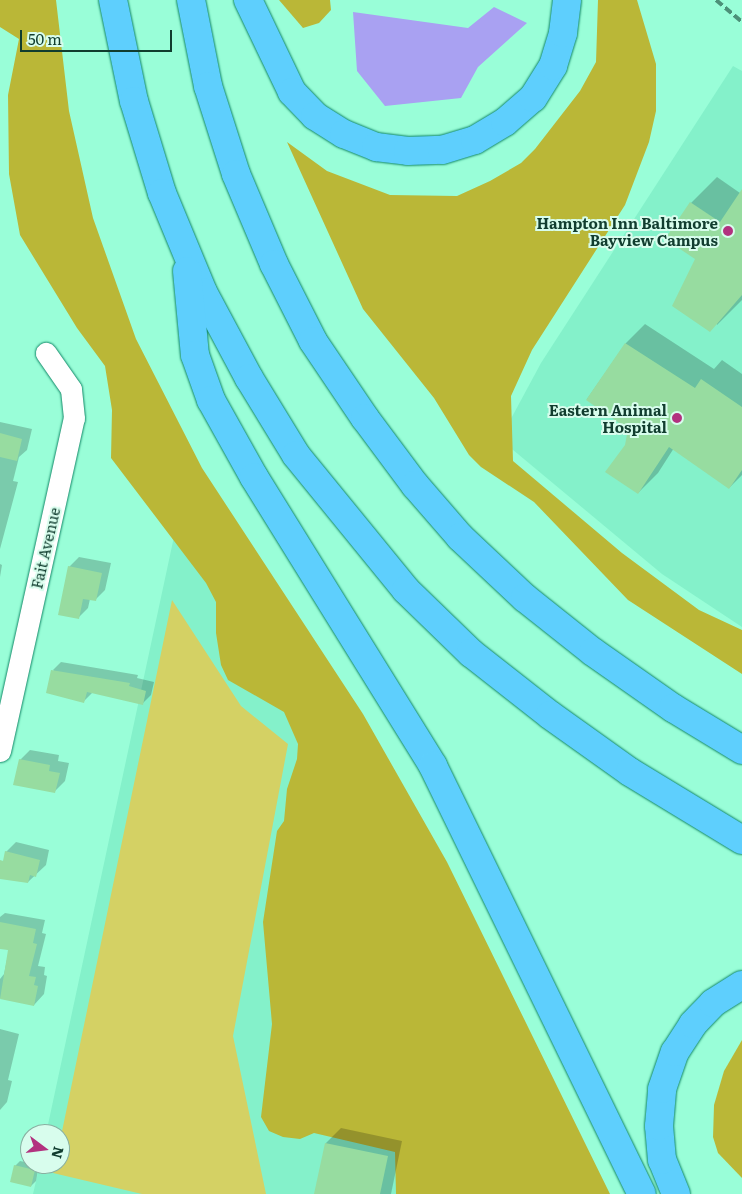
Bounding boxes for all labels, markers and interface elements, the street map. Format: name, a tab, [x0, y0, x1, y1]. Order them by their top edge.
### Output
scale bar	[22, 20, 175, 52]
text: 50 m	[28, 27, 62, 50]
place label: Hampton Inn Baltimore Bayview Campus	[536, 213, 718, 248]
marker: Hampton Inn Baltimore Bayview Campus	[722, 225, 734, 237]
place label: Eastern Animal Hospital	[549, 400, 667, 435]
marker: Eastern Animal Hospital	[671, 412, 683, 424]
street label: Fait Avenue	[27, 506, 63, 590]
north arrow	[20, 1124, 70, 1174]
text: N	[47, 1144, 70, 1161]

